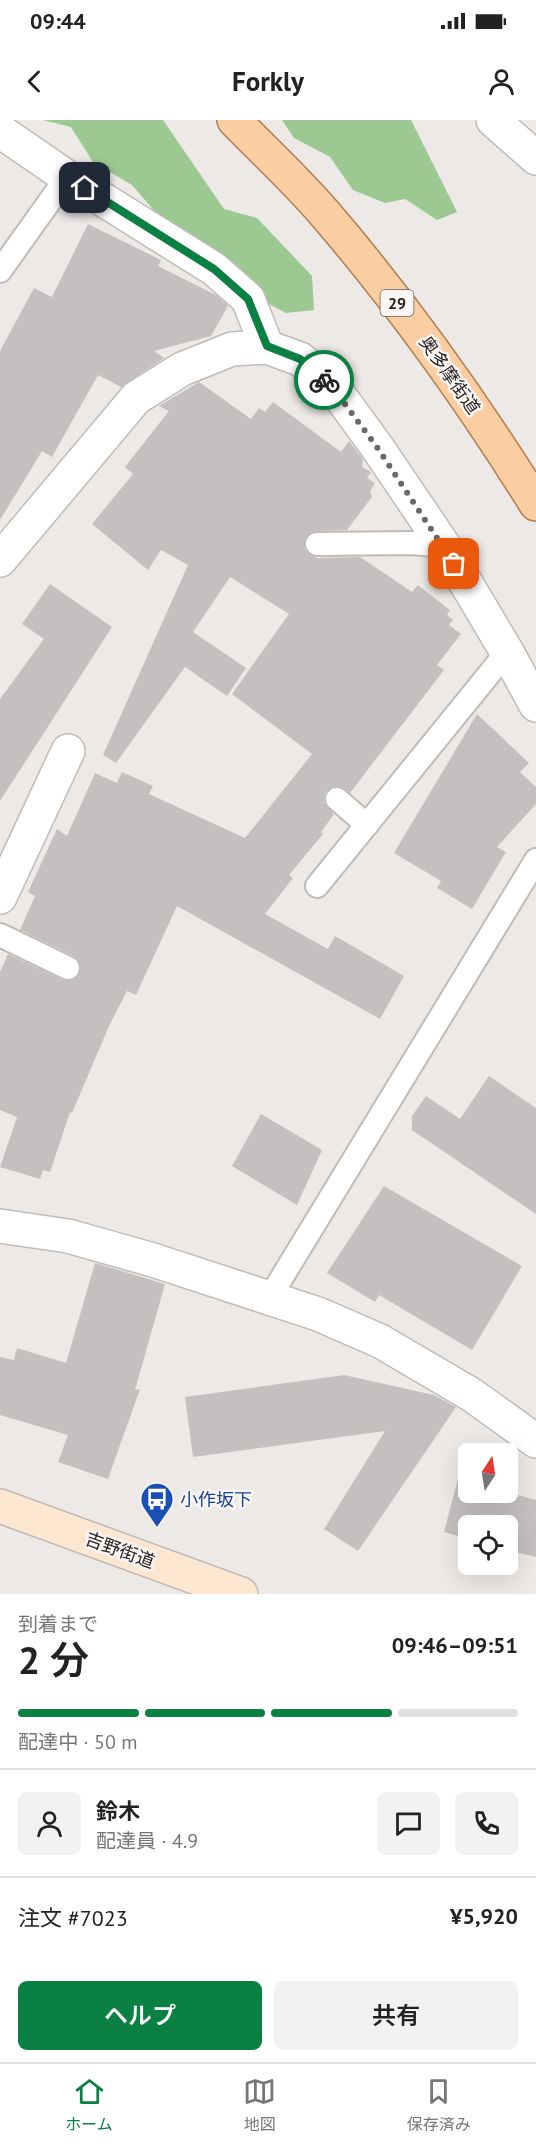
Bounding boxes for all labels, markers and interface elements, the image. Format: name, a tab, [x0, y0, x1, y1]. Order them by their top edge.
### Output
text: 09:44	[30, 7, 86, 35]
text: Forkly	[232, 64, 304, 98]
icon: back	[18, 65, 51, 98]
icon: person	[485, 65, 518, 98]
pin	[59, 162, 110, 213]
icon: home	[68, 171, 101, 204]
road number: 29	[380, 290, 414, 316]
street label: 奥多摩街道	[415, 332, 485, 418]
courier	[294, 350, 354, 410]
icon: bike	[308, 364, 341, 397]
pin	[428, 538, 479, 589]
icon: bag	[437, 547, 470, 580]
north arrow	[458, 1443, 518, 1503]
map controls	[458, 1443, 518, 1575]
bus stop icon: 小作坂下	[139, 1481, 175, 1528]
place label: 小作坂下	[180, 1488, 252, 1511]
button: locate	[458, 1515, 518, 1575]
street label: 吉野街道	[82, 1527, 158, 1573]
text: 到着まで	[18, 1611, 98, 1637]
text: 09:46–09:51	[392, 1631, 518, 1659]
text: 2 分	[18, 1634, 89, 1685]
text: 配達中 · 50 m	[18, 1729, 137, 1755]
button: person	[18, 1792, 81, 1855]
button: chat	[377, 1792, 440, 1855]
button: phone	[455, 1792, 518, 1855]
text: 鈴木	[96, 1797, 140, 1825]
text: 配達員 · 4.9	[96, 1828, 198, 1854]
text: ¥5,920	[450, 1902, 518, 1930]
text: 注文 #7023	[18, 1904, 128, 1932]
button: ヘルプ	[18, 1981, 262, 2050]
button: 共有	[274, 1981, 518, 2050]
tab: ホーム	[65, 2075, 113, 2135]
tab: 地図	[243, 2075, 276, 2135]
tab: 保存済み	[407, 2075, 471, 2135]

